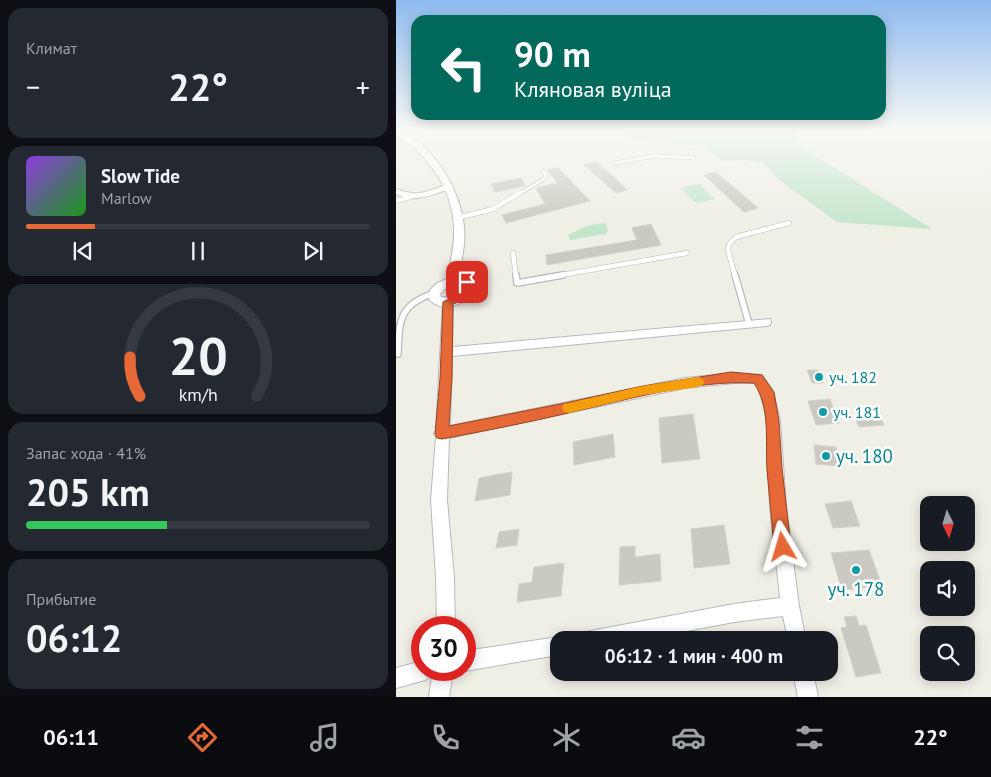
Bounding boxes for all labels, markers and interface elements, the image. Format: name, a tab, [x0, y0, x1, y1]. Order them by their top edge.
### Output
text: 90 m	[514, 31, 591, 77]
icon: left	[431, 35, 496, 100]
text: Климат	[26, 38, 77, 58]
text: 22°	[168, 62, 228, 111]
text: −	[26, 68, 40, 105]
text: +	[356, 68, 370, 105]
text: Кляновая вуліца	[514, 75, 672, 103]
text: Slow Tide	[101, 164, 180, 188]
text: Marlow	[101, 188, 152, 208]
icon: previous	[69, 237, 97, 265]
icon: pause	[184, 237, 212, 265]
icon: next	[299, 237, 327, 265]
pin	[446, 261, 488, 303]
icon: arrive	[453, 268, 481, 296]
text: 20	[169, 322, 227, 389]
place label: уч. 182	[829, 367, 877, 387]
marker: уч. 182	[813, 371, 825, 383]
text: km/h	[178, 383, 218, 406]
place label: уч. 181	[833, 402, 881, 422]
marker: уч. 181	[817, 406, 829, 418]
text: Запас хода · 41%	[26, 443, 146, 463]
place label: уч. 180	[836, 444, 893, 468]
marker: уч. 180	[820, 450, 832, 462]
text: 205 km	[26, 467, 150, 516]
north arrow	[920, 496, 975, 551]
map controls	[920, 496, 975, 681]
position arrow	[756, 520, 808, 572]
button: sound	[920, 561, 975, 616]
marker: уч. 178	[850, 564, 862, 576]
place label: уч. 178	[828, 577, 884, 601]
text: Прибытие	[26, 589, 96, 609]
text: 06:12	[26, 613, 122, 662]
speed limit sign: 30	[411, 616, 476, 681]
button: search	[920, 626, 975, 681]
text: 06:12 · 1 мин · 400 m	[605, 644, 783, 668]
icon: directions	[185, 720, 220, 755]
icon: music	[307, 720, 342, 755]
icon: phone	[428, 720, 463, 755]
icon: climate	[549, 720, 584, 755]
icon: car	[671, 720, 706, 755]
icon: filters	[792, 720, 827, 755]
text: 06:11	[43, 723, 99, 751]
text: 22°	[913, 723, 948, 751]

